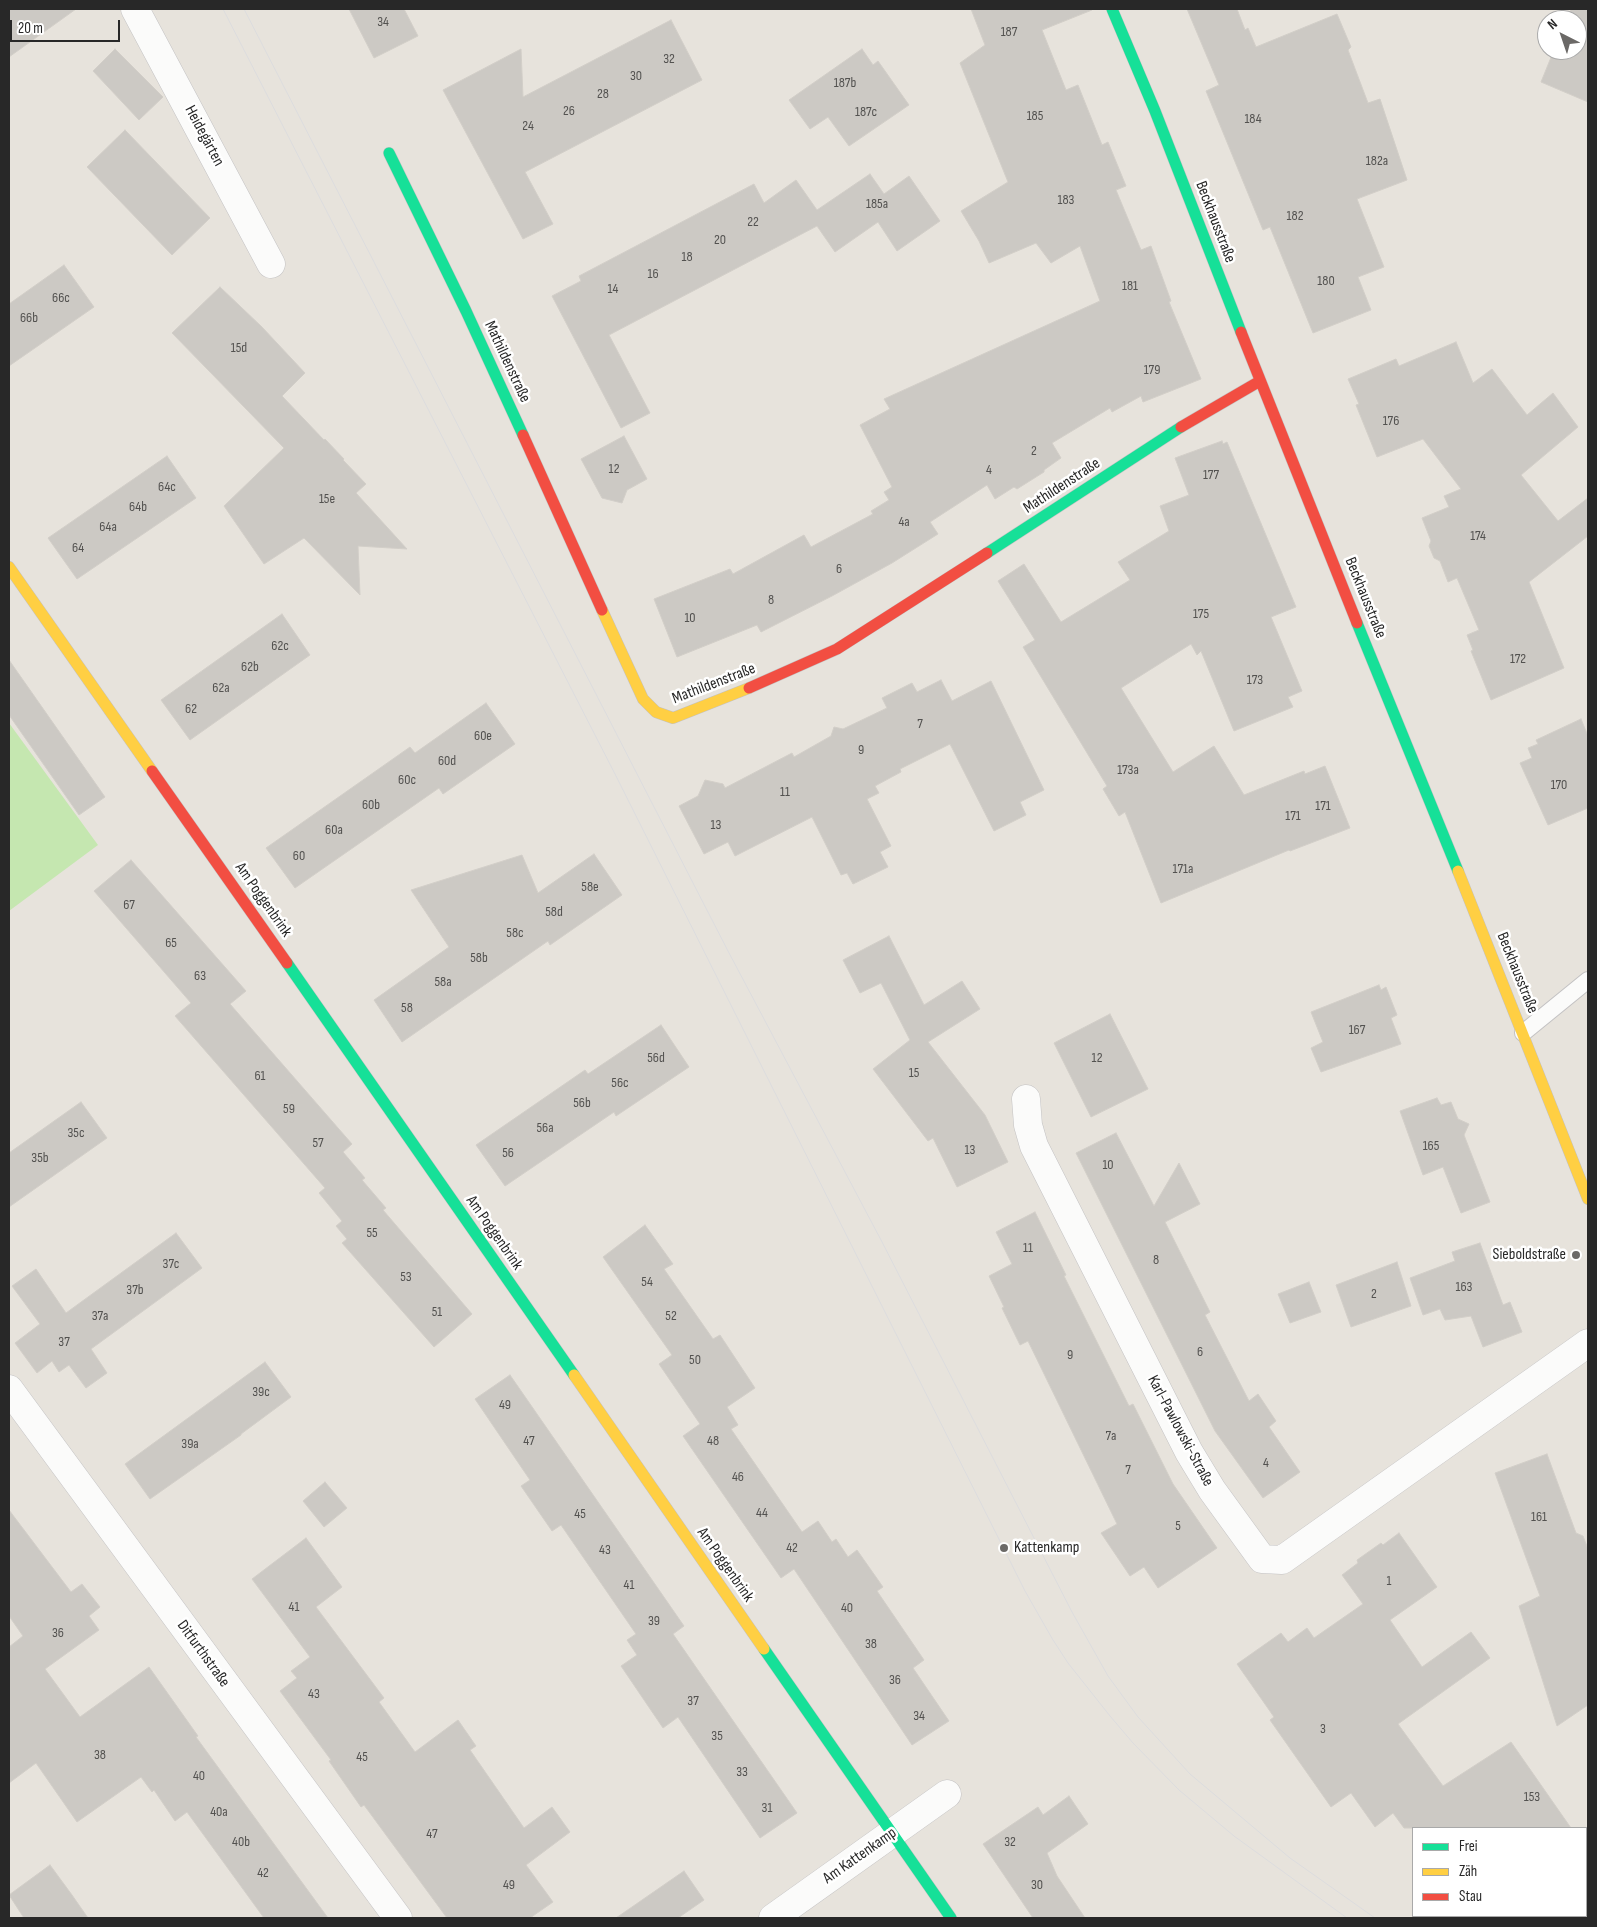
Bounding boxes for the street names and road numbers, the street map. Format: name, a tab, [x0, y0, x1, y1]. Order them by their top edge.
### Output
street label: Heidegärten	[180, 102, 228, 170]
street label: Beckhausstraße	[1191, 179, 1239, 265]
street label: Mathildenstraße	[480, 318, 534, 406]
street label: Mathildenstraße	[1020, 454, 1104, 518]
street label: Beckhausstraße	[1340, 555, 1390, 641]
street label: Mathildenstraße	[670, 659, 758, 709]
street label: Am Poggenbrink	[230, 859, 296, 941]
street label: Beckhausstraße	[1492, 930, 1542, 1016]
street label: Am Poggenbrink	[461, 1192, 527, 1274]
street label: Karl-Pawlowski-Straße	[1143, 1372, 1217, 1490]
street label: Am Poggenbrink	[692, 1524, 758, 1606]
street label: Ditfurthstraße	[172, 1617, 234, 1691]
street label: Am Kattenkamp	[820, 1824, 900, 1888]

